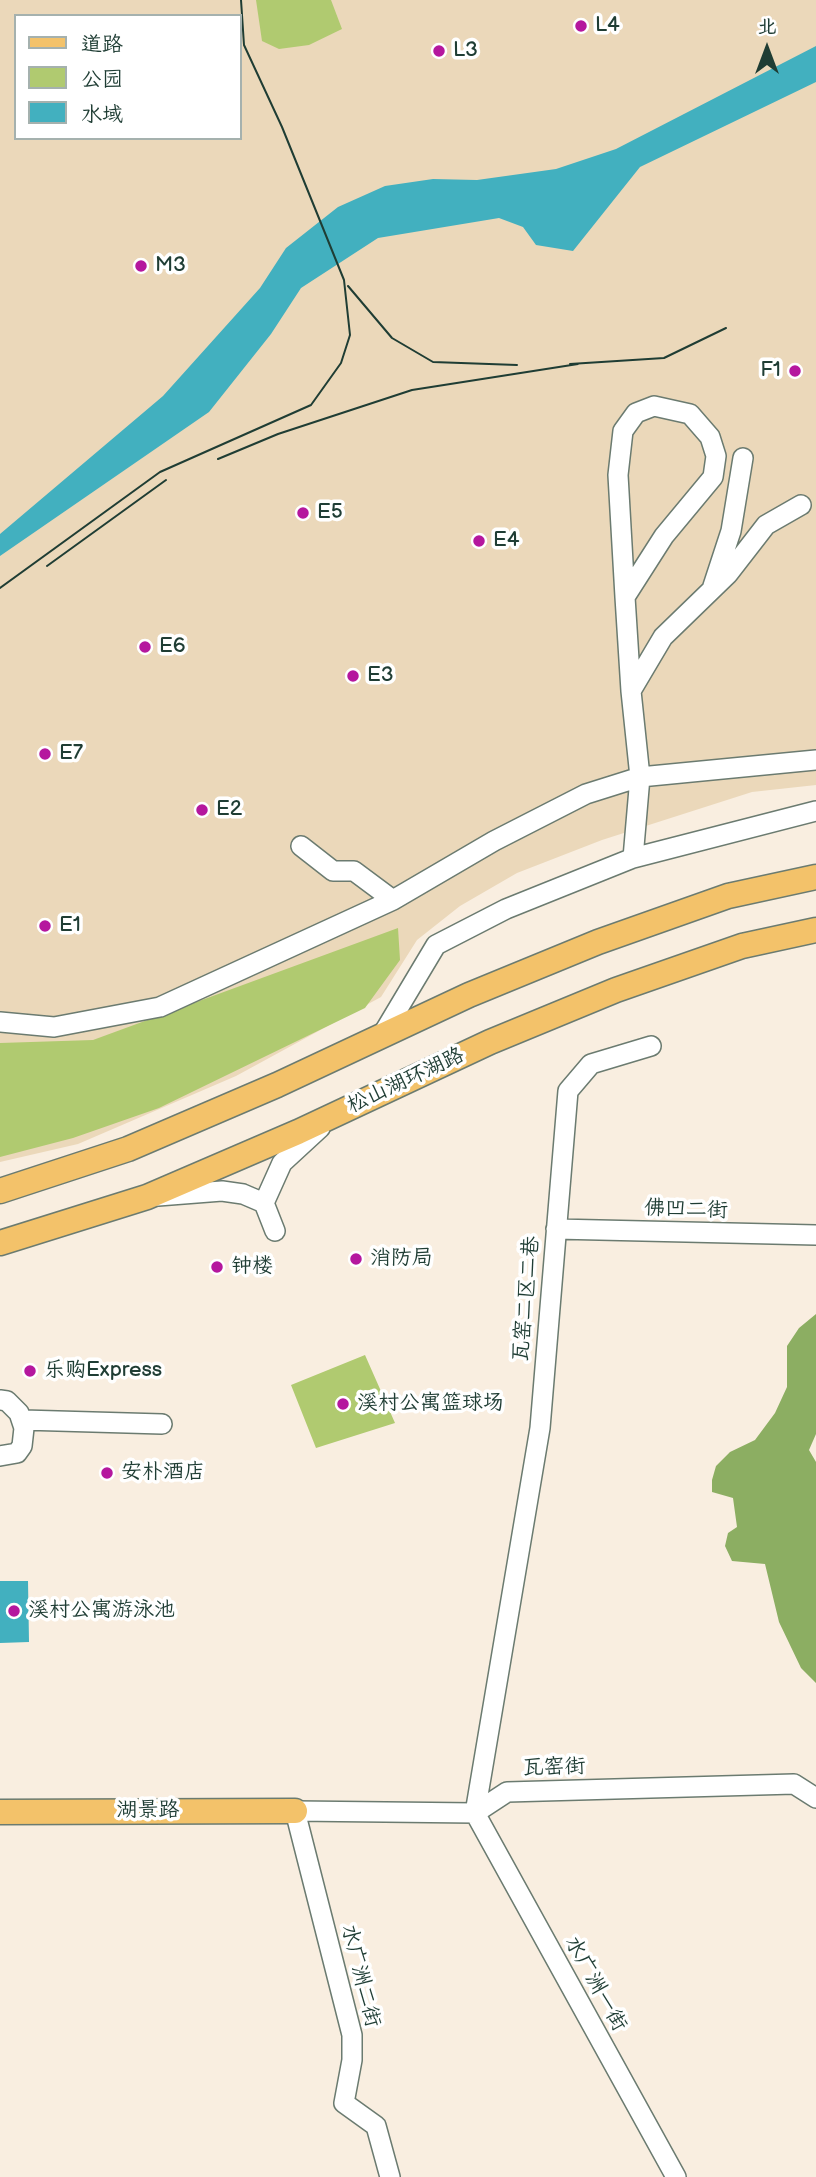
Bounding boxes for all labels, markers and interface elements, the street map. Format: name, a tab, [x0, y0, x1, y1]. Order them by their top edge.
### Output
place label: L4	[595, 13, 620, 39]
legend	[14, 14, 242, 140]
north arrow	[732, 14, 802, 84]
text: 北	[757, 16, 777, 39]
marker: L4	[573, 18, 589, 34]
text: 道路	[81, 32, 123, 57]
place label: L3	[453, 38, 478, 64]
marker: L3	[431, 43, 447, 59]
text: 公园	[81, 67, 123, 92]
text: 水域	[81, 102, 123, 127]
place label: M3	[155, 253, 186, 279]
marker: M3	[133, 258, 149, 274]
place label: F1	[760, 358, 781, 384]
marker: F1	[787, 363, 803, 379]
place label: E5	[317, 500, 343, 526]
marker: E5	[295, 505, 311, 521]
place label: E4	[493, 528, 520, 554]
marker: E4	[471, 533, 487, 549]
place label: E6	[159, 634, 186, 660]
marker: E6	[137, 639, 153, 655]
place label: E3	[367, 663, 394, 689]
marker: E3	[345, 668, 361, 684]
place label: E7	[59, 741, 83, 767]
marker: E7	[37, 746, 53, 762]
place label: E2	[216, 797, 242, 823]
marker: E2	[194, 802, 210, 818]
place label: E1	[59, 913, 81, 939]
marker: E1	[37, 918, 53, 934]
street label: 松山湖环湖路	[344, 1043, 468, 1119]
street label: 佛凹二街	[644, 1196, 728, 1224]
street label: 瓦窑二区二巷	[509, 1235, 545, 1363]
place label: 消防局	[370, 1246, 433, 1272]
marker: 消防局	[348, 1251, 364, 1267]
place label: 钟楼	[231, 1254, 273, 1280]
marker: 钟楼	[209, 1259, 225, 1275]
place label: 乐购Express	[44, 1358, 162, 1384]
marker: 乐购Express	[22, 1363, 38, 1379]
place label: 溪村公寓篮球场	[357, 1391, 504, 1417]
marker: 溪村公寓篮球场	[335, 1396, 351, 1412]
place label: 安朴酒店	[121, 1460, 205, 1486]
marker: 安朴酒店	[99, 1465, 115, 1481]
place label: 溪村公寓游泳池	[28, 1598, 175, 1624]
marker: 溪村公寓游泳池	[6, 1603, 22, 1619]
street label: 瓦窑街	[522, 1754, 586, 1782]
street label: 湖景路	[117, 1798, 179, 1824]
street label: 水广洲二街	[335, 1922, 385, 2030]
street label: 水广洲一街	[559, 1932, 631, 2036]

